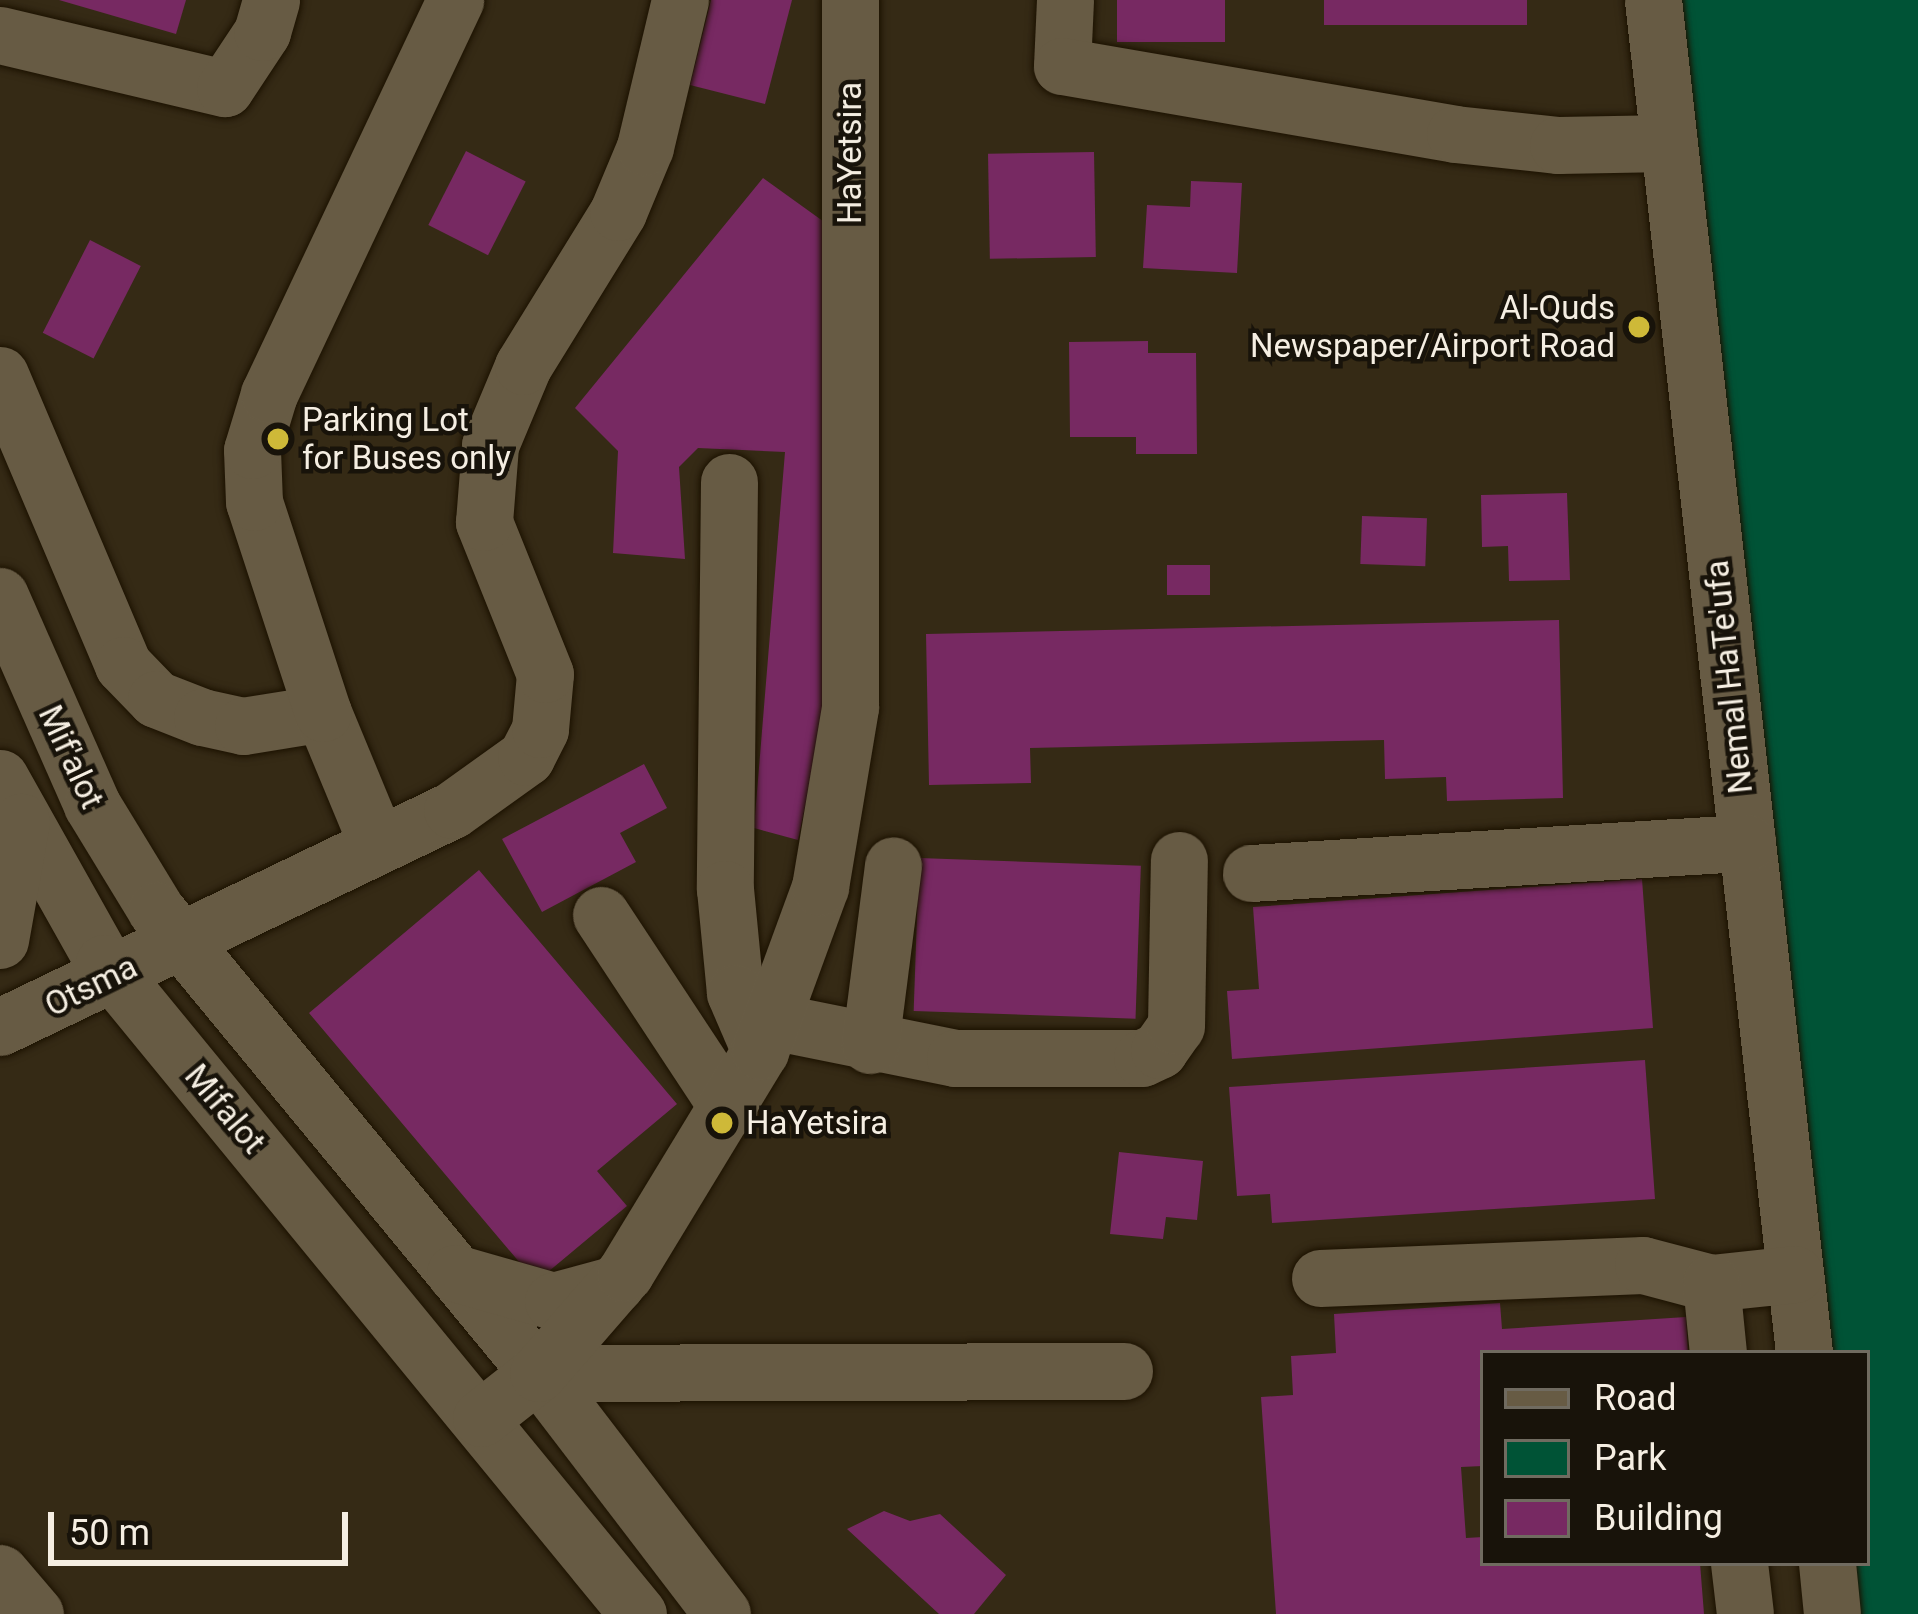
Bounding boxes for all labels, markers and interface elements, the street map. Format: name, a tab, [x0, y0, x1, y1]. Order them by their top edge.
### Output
street label: HaYetsira	[830, 82, 870, 224]
place label: Al-Quds Newspaper/Airport Road	[1250, 288, 1615, 366]
marker: Al-Quds Newspaper/Airport Road	[1626, 314, 1652, 340]
place label: Parking Lot for Buses only	[302, 400, 511, 478]
marker: Parking Lot for Buses only	[265, 426, 291, 452]
street label: Nemal HaTe'ufa	[1697, 558, 1761, 796]
street label: Mif'alot	[30, 699, 112, 815]
street label: Otsma	[39, 947, 143, 1025]
street label: Mifalot	[176, 1056, 274, 1162]
place label: HaYetsira	[746, 1103, 888, 1143]
marker: HaYetsira	[709, 1110, 735, 1136]
legend	[1480, 1350, 1870, 1566]
text: Road	[1594, 1377, 1677, 1419]
text: Park	[1594, 1437, 1667, 1479]
scale bar	[54, 1488, 354, 1562]
text: Building	[1594, 1497, 1723, 1539]
text: 50 m	[69, 1512, 150, 1554]

